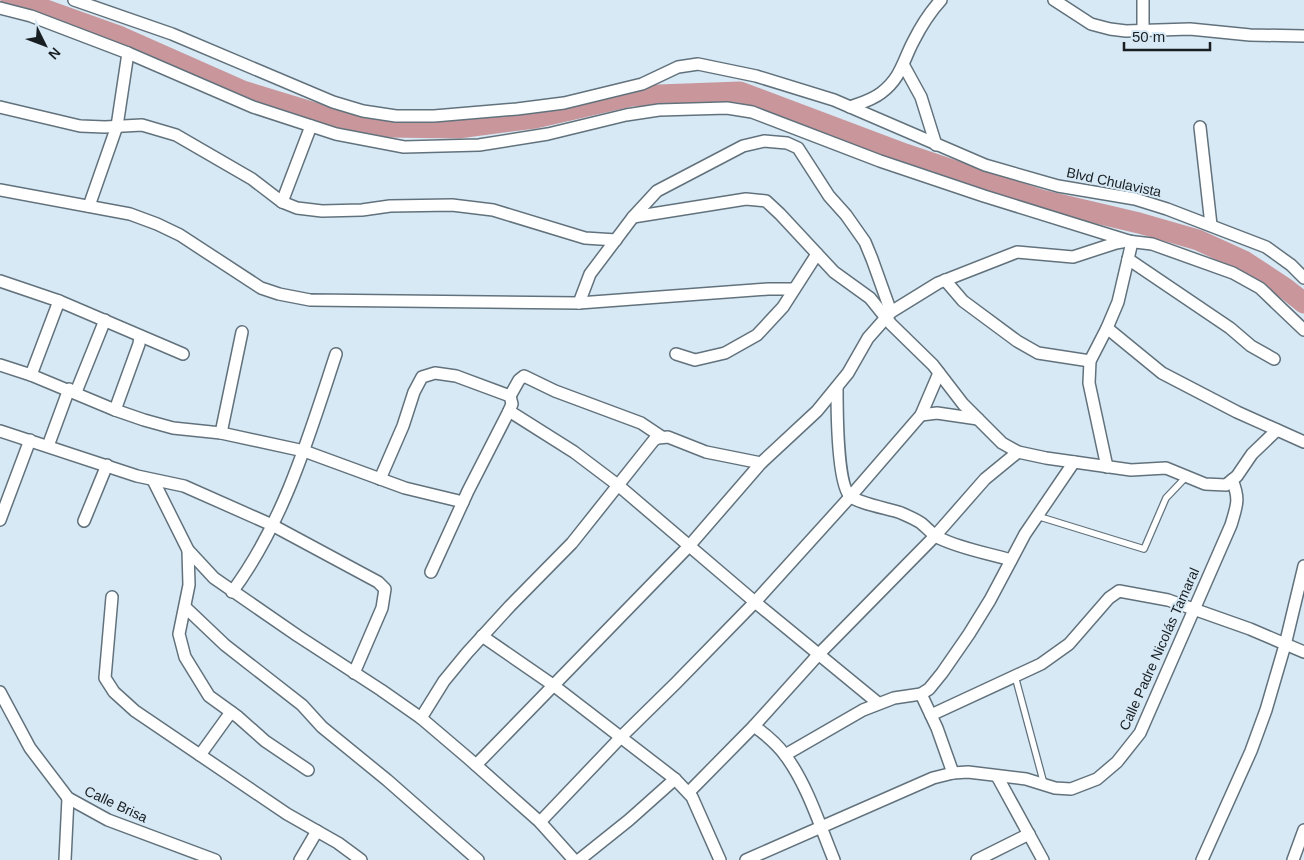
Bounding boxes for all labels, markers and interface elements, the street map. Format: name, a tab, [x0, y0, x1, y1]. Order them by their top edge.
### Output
north arrow	[20, 20, 70, 70]
scale bar	[1124, 20, 1210, 52]
text: 50 m	[1132, 28, 1165, 45]
text: N	[45, 45, 64, 63]
street label: Blvd Chulavista	[1065, 164, 1163, 200]
street label: Calle Padre Nicolás Tamaral	[1116, 565, 1202, 733]
street label: Calle Brisa	[82, 782, 150, 826]

